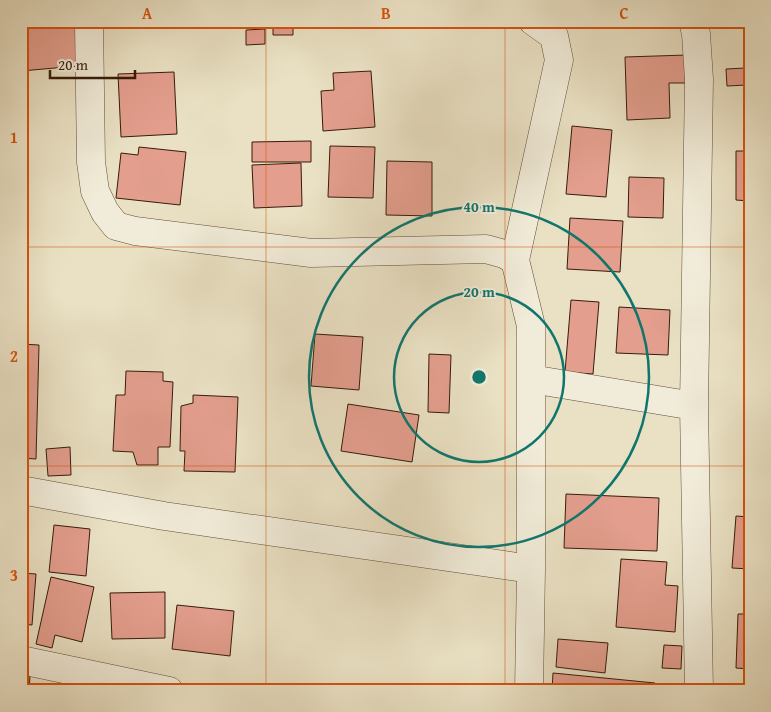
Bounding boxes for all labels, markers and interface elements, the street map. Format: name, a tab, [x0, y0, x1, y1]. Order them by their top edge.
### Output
text: A	[142, 1, 153, 25]
text: B	[381, 1, 391, 25]
text: C	[619, 1, 629, 25]
scale bar	[50, 48, 135, 80]
text: 20 m	[58, 54, 89, 75]
text: 1	[10, 125, 18, 149]
text: 40 m	[463, 196, 495, 217]
text: 20 m	[463, 281, 495, 302]
text: 2	[10, 344, 18, 368]
centre of rings	[470, 368, 488, 386]
text: 3	[10, 563, 18, 587]

